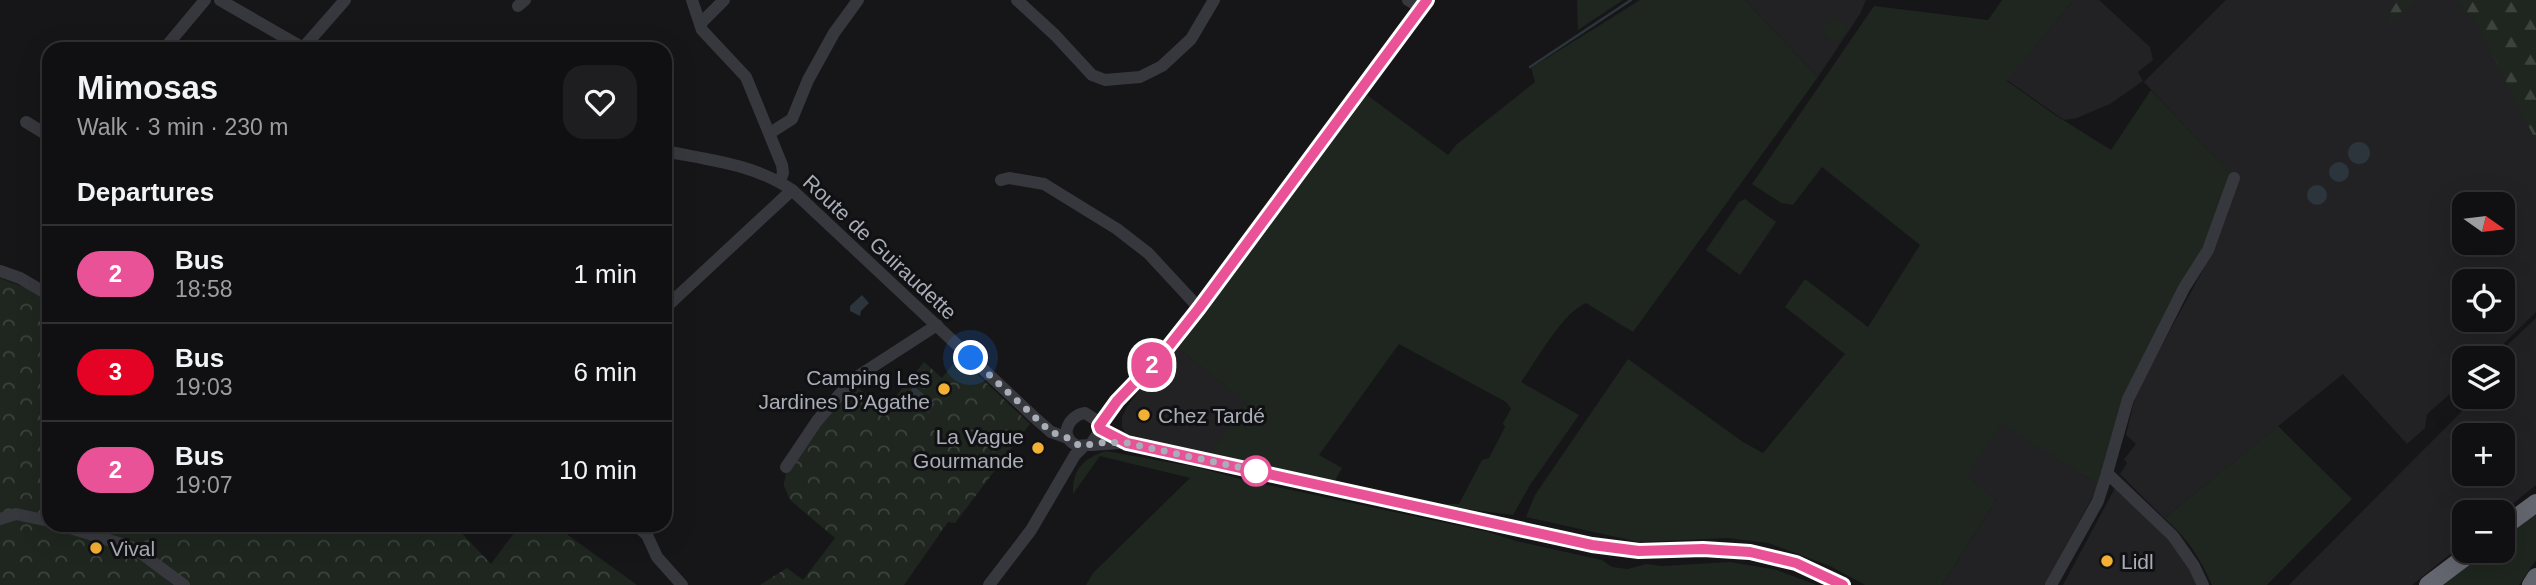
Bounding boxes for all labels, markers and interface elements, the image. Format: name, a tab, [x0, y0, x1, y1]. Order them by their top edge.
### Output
button: heart	[563, 65, 637, 139]
text: Mimosas	[77, 69, 218, 106]
text: Walk · 3 min · 230 m	[77, 114, 288, 140]
street label: Route de Guiraudette	[799, 170, 961, 324]
text: Departures	[77, 177, 214, 207]
north arrow	[2452, 192, 2515, 256]
map controls	[2452, 192, 2515, 563]
text: Bus	[175, 245, 224, 275]
text: 1 min	[573, 259, 637, 289]
text: 2	[109, 260, 122, 287]
button: locate	[2452, 269, 2515, 332]
text: 18:58	[175, 276, 233, 302]
your location	[953, 340, 988, 375]
line badge: 2	[1129, 342, 1175, 388]
text: Bus	[175, 343, 224, 373]
button: layers	[2452, 346, 2515, 409]
text: 2	[1145, 351, 1159, 378]
text: 6 min	[573, 357, 637, 387]
text: 3	[109, 358, 122, 385]
place label: Camping Les Jardines D’Agathe	[758, 366, 930, 413]
text: 19:03	[175, 374, 233, 400]
marker: Camping Les Jardines D’Agathe	[936, 381, 952, 397]
place label: Chez Tardé	[1158, 404, 1265, 427]
marker: Chez Tardé	[1136, 407, 1152, 423]
button: +	[2452, 423, 2515, 486]
place label: La Vague Gourmande	[913, 425, 1024, 472]
marker: La Vague Gourmande	[1030, 440, 1046, 456]
text: Bus	[175, 441, 224, 471]
text: 10 min	[559, 455, 637, 485]
text: 2	[109, 456, 122, 483]
unlabelled marker	[1241, 456, 1271, 486]
text: 19:07	[175, 472, 233, 498]
button: −	[2452, 500, 2515, 563]
place label: Vival	[110, 537, 155, 560]
marker: Vival	[88, 540, 104, 556]
place label: Lidl	[2121, 550, 2154, 573]
marker: Lidl	[2099, 553, 2115, 569]

